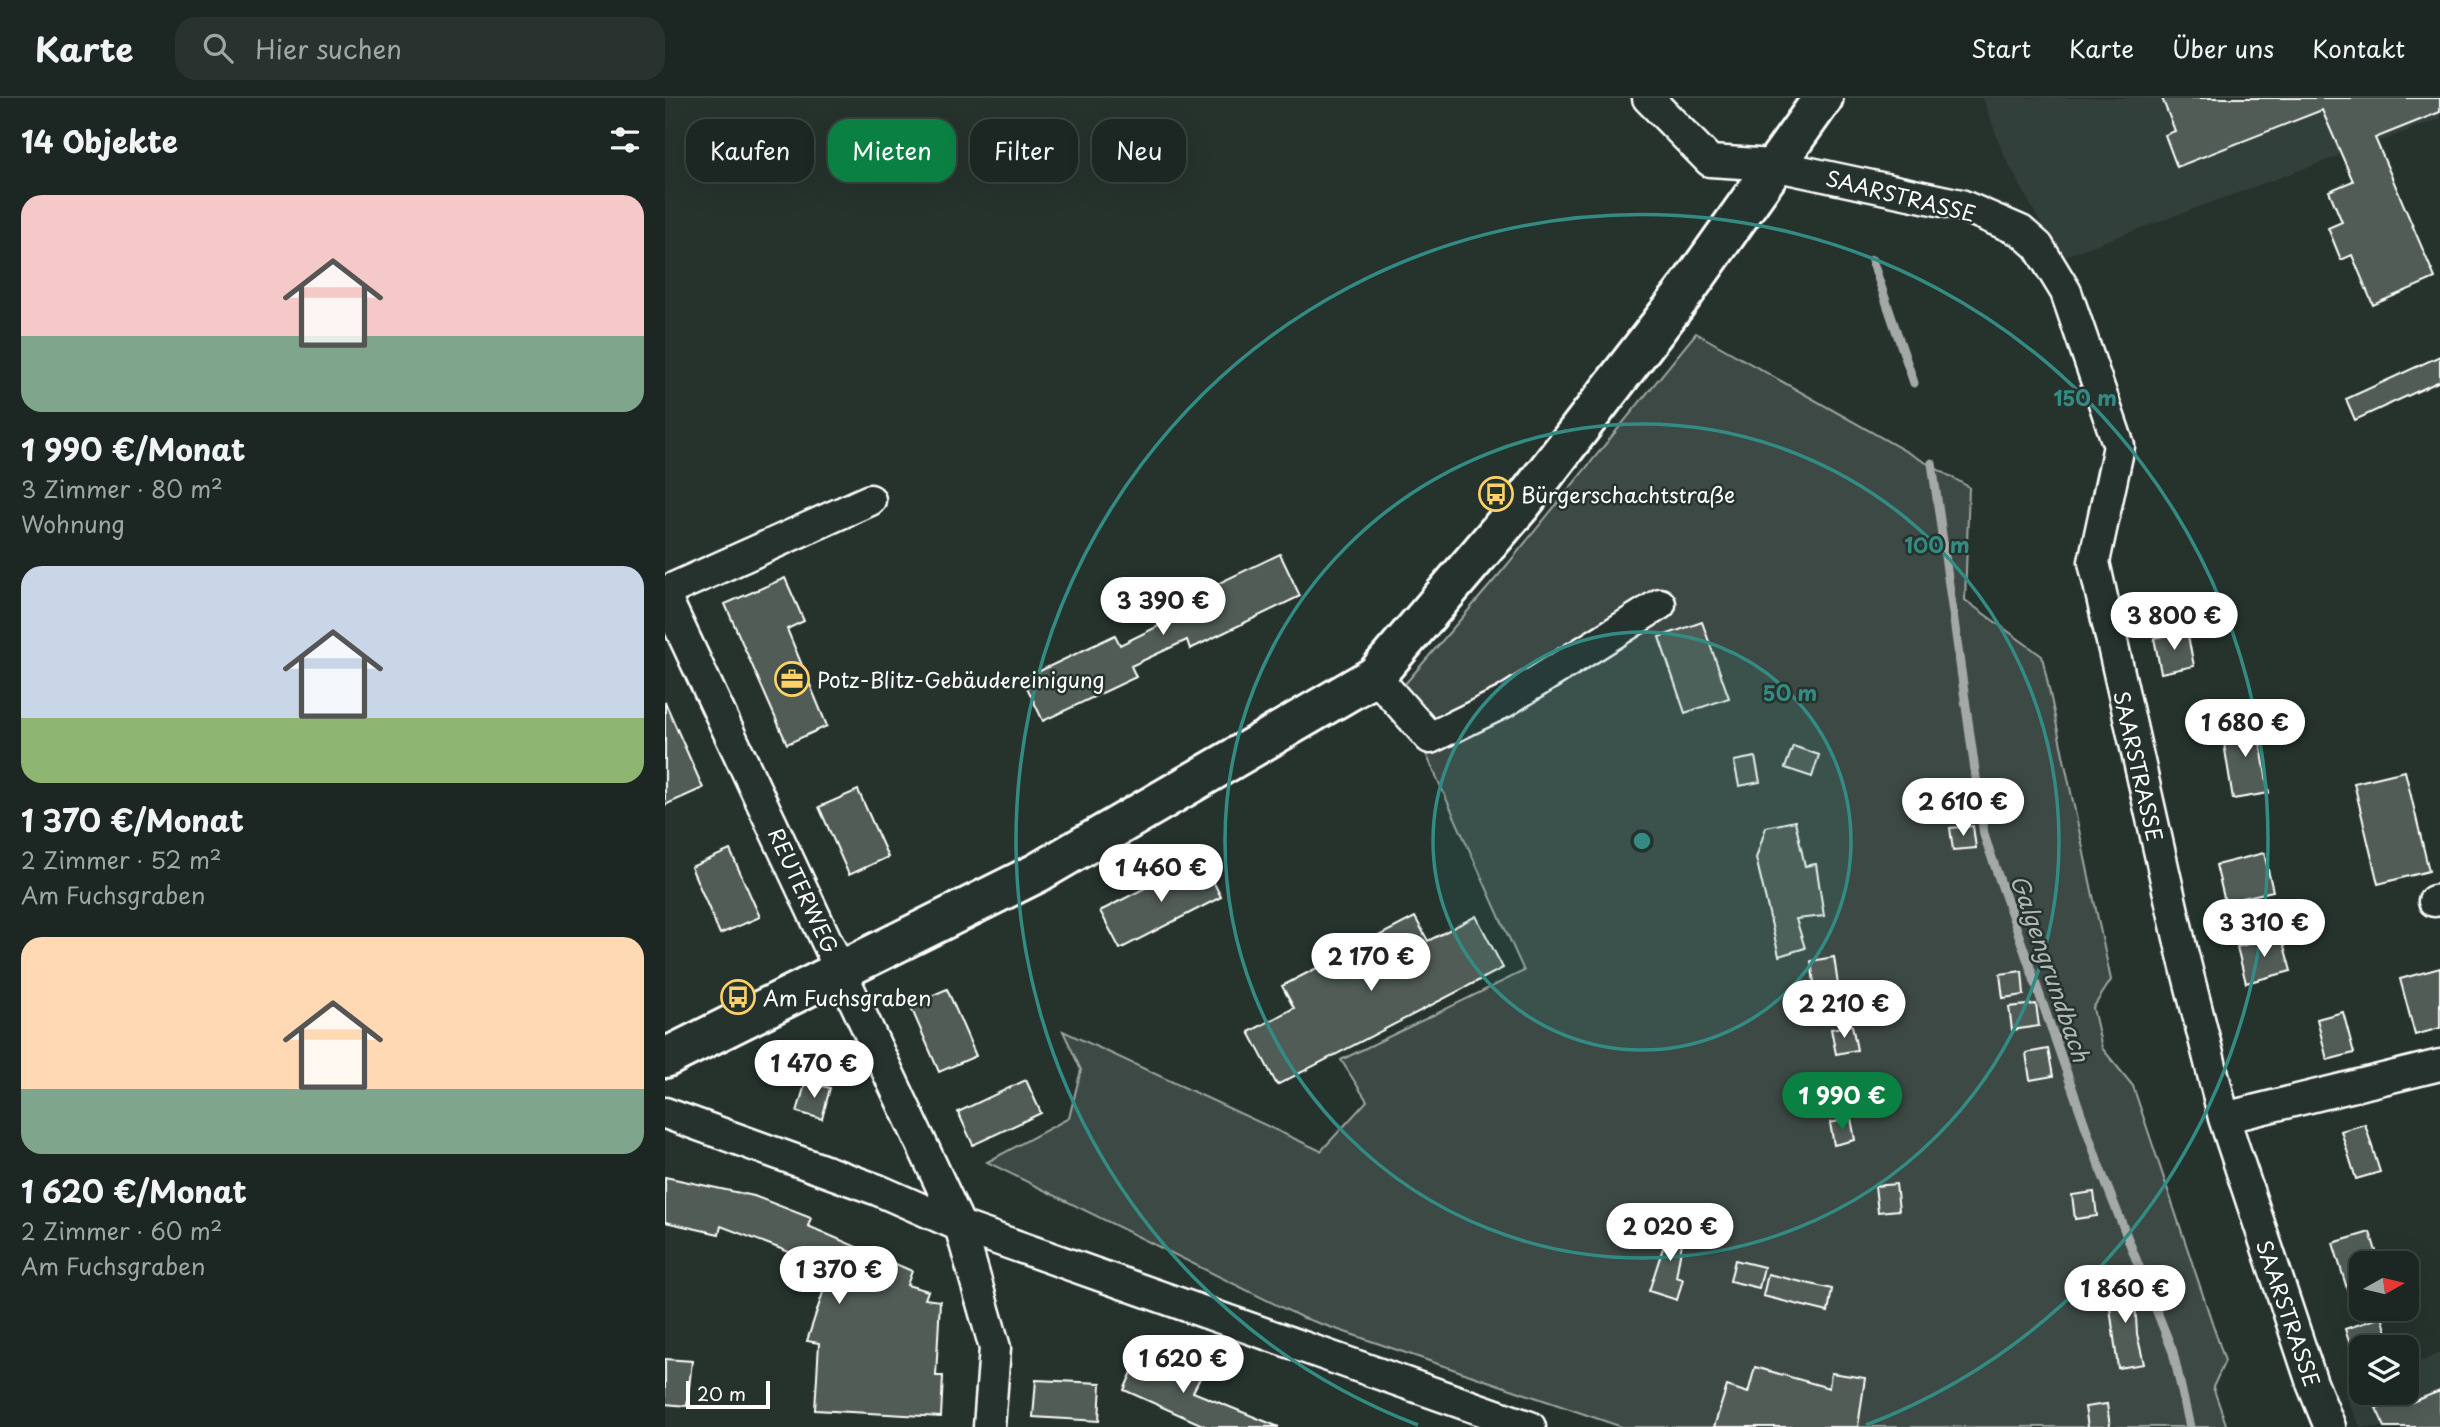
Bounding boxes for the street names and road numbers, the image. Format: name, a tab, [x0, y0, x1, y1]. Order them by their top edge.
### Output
street label: SAARSTRASSE	[1823, 161, 1979, 229]
street label: SAARSTRASSE	[2106, 687, 2172, 845]
street label: REUTERWEG	[761, 822, 847, 958]
street label: SAARSTRASSE	[2249, 1235, 2329, 1391]

